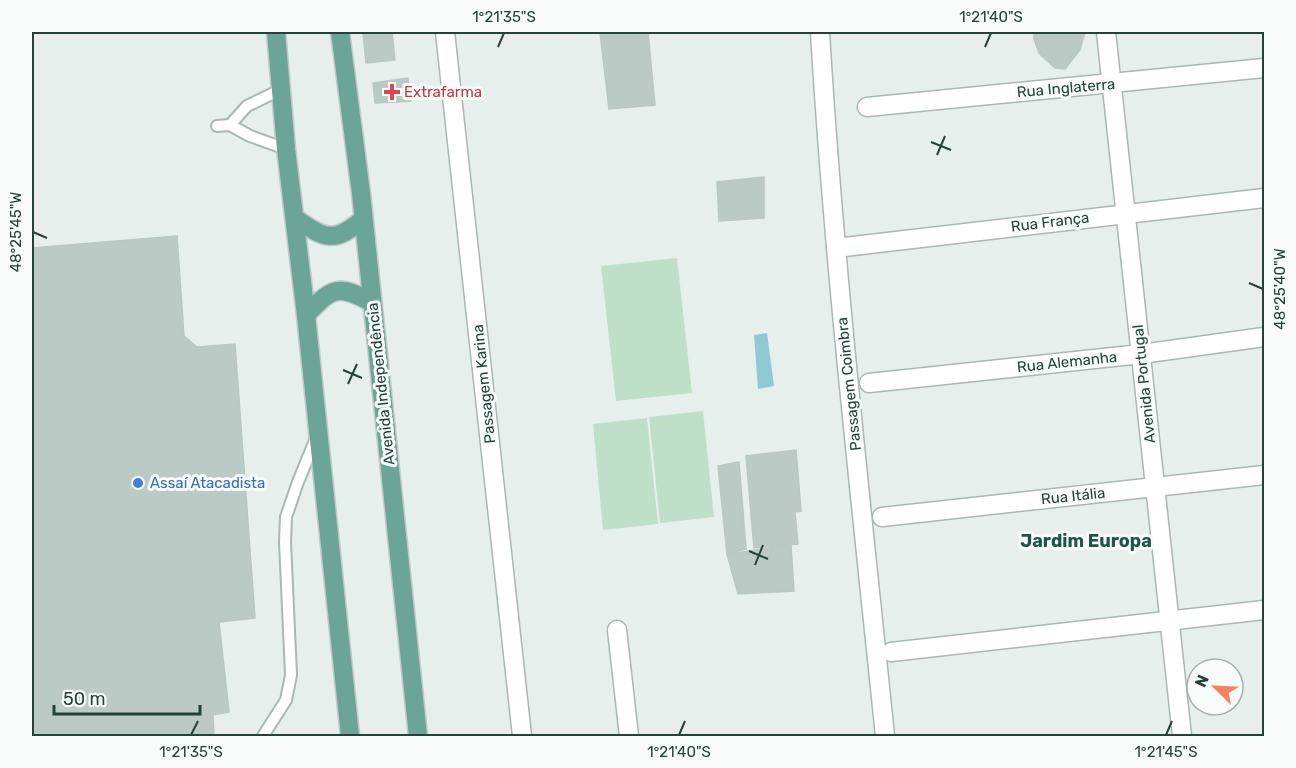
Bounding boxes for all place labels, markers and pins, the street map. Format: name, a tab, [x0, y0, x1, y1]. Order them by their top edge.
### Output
place label: Extrafarma	[404, 83, 482, 101]
marker: Extrafarma	[385, 85, 399, 99]
place label: Assaí Atacadista	[150, 474, 265, 492]
marker: Assaí Atacadista	[131, 476, 145, 490]

